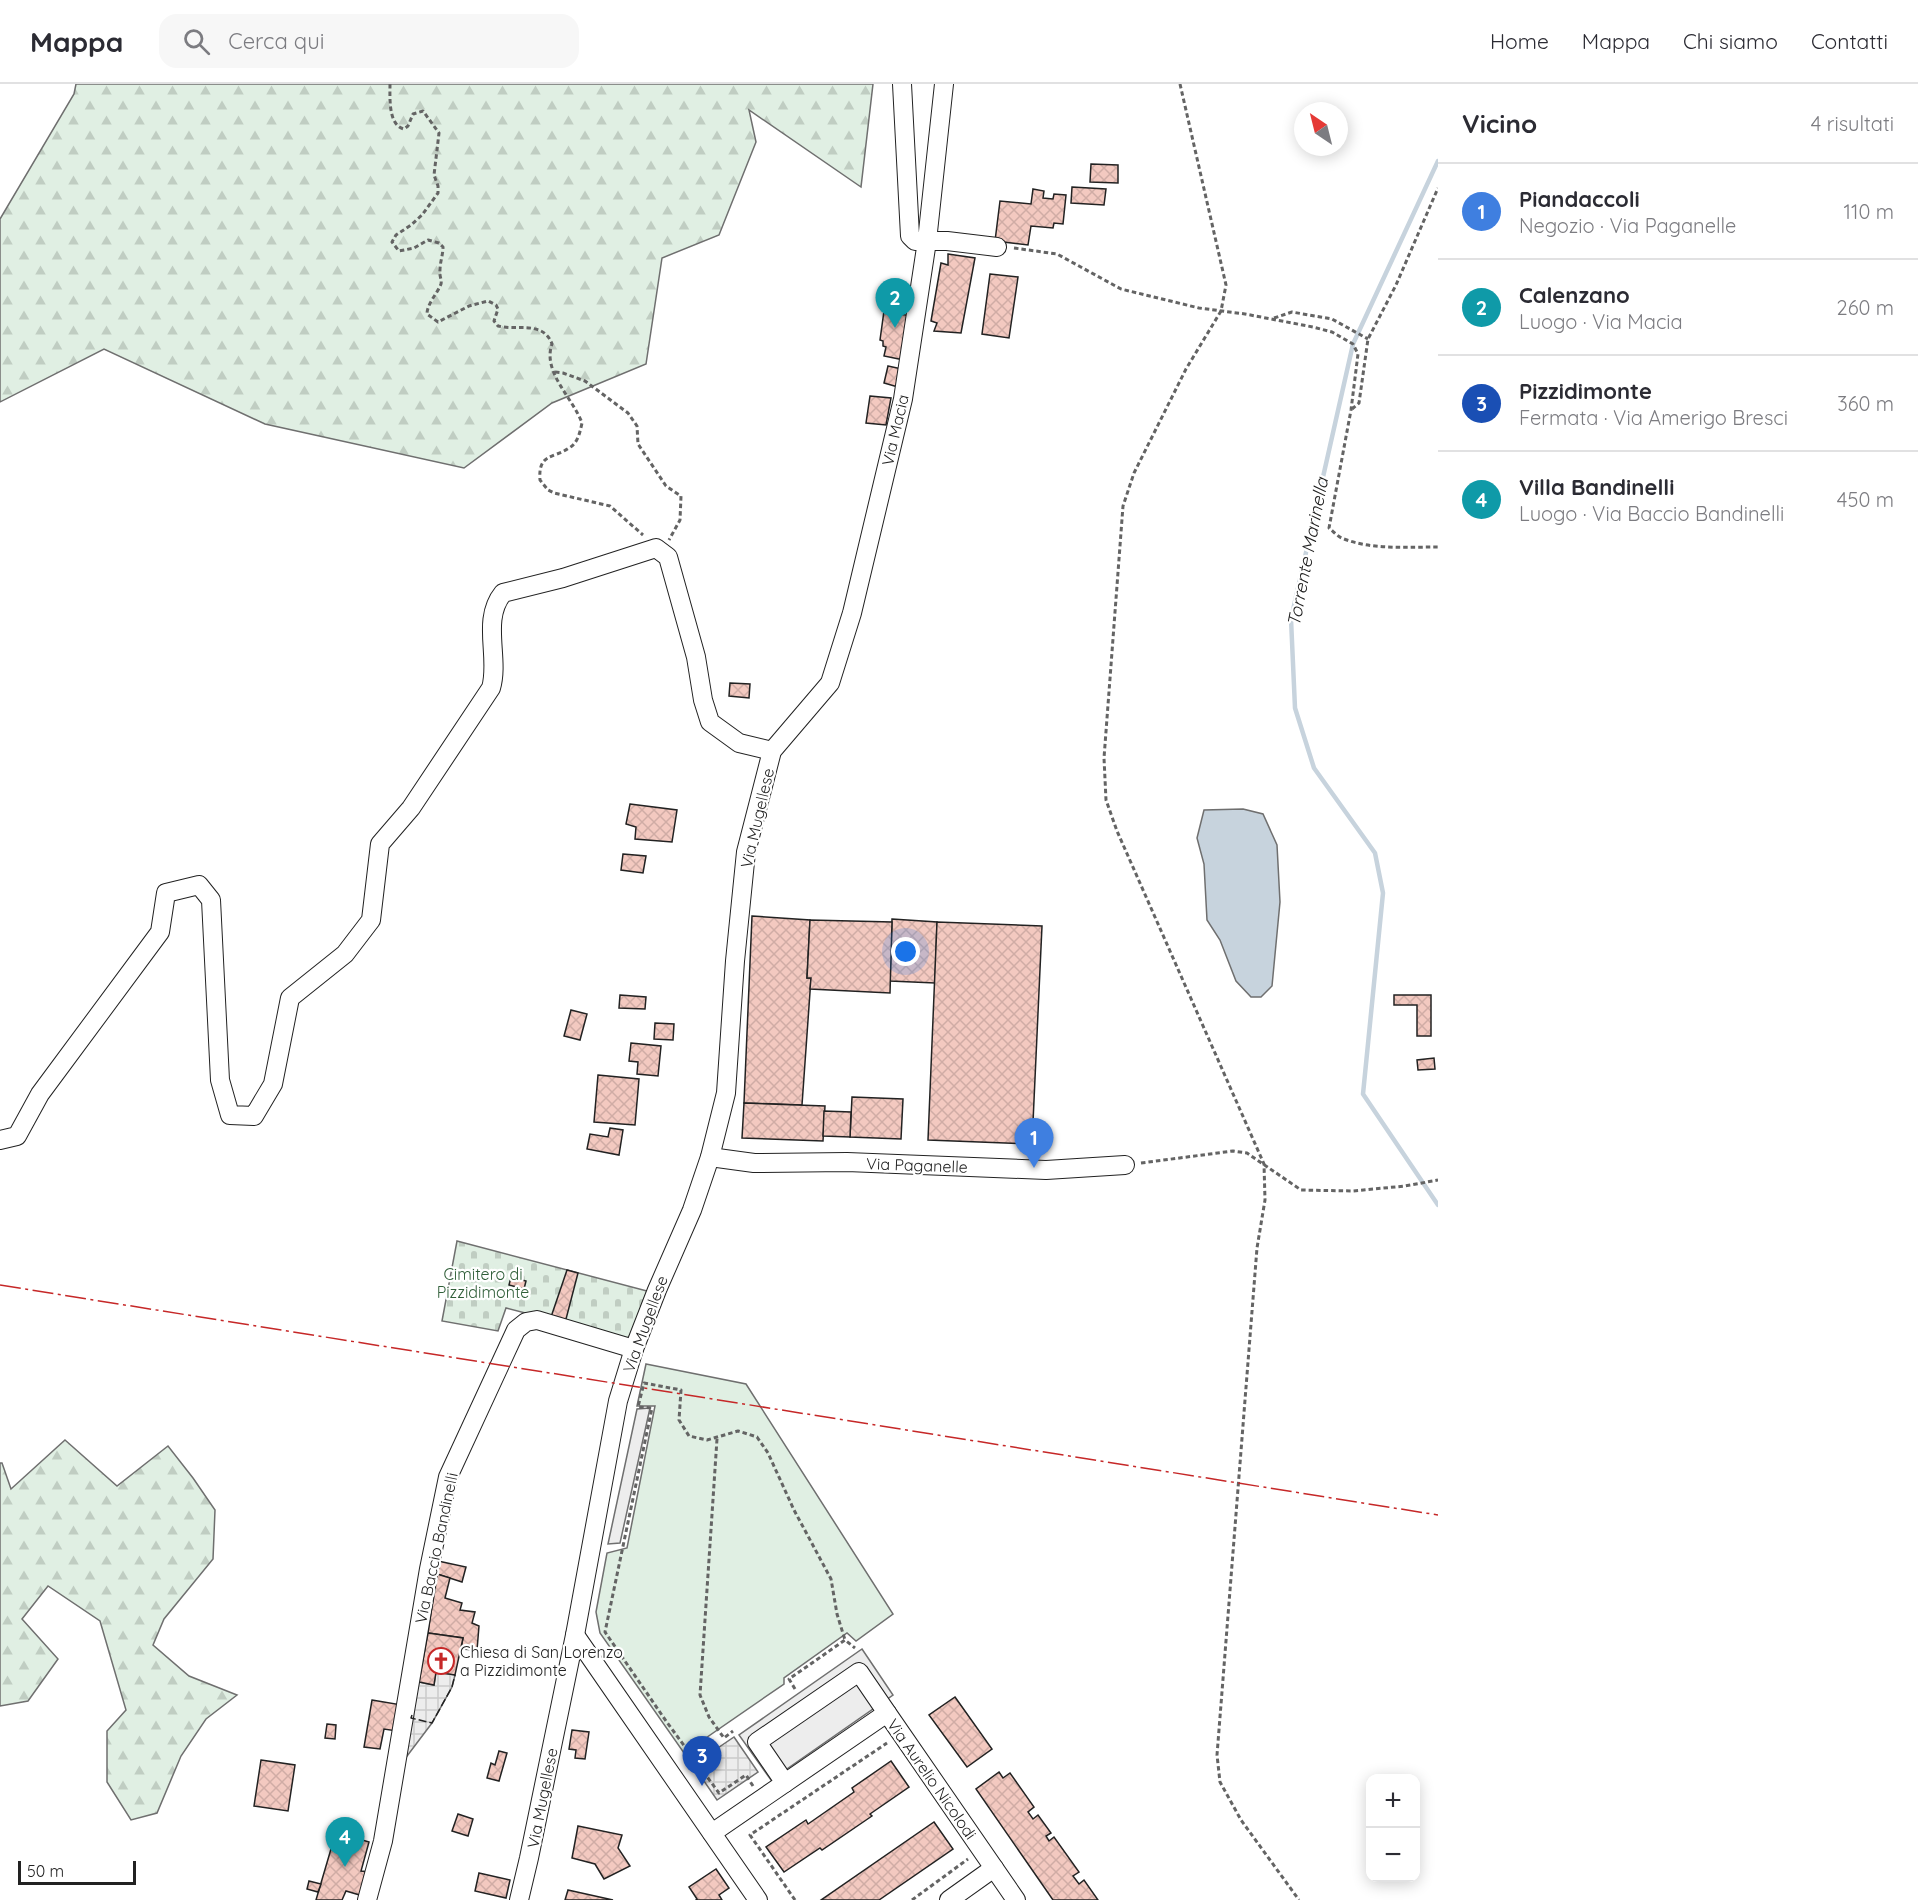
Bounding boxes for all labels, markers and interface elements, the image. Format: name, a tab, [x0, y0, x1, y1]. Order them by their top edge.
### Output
search box	[159, 14, 579, 68]
text: Mappa	[30, 24, 123, 59]
icon: search	[180, 25, 213, 58]
text: Cerca qui	[228, 27, 324, 55]
text: Home	[1490, 28, 1549, 54]
text: Mappa	[1582, 28, 1650, 54]
text: Chi siamo	[1683, 28, 1778, 54]
text: Contatti	[1811, 28, 1888, 54]
north arrow	[1294, 102, 1348, 156]
text: Vicino	[1462, 107, 1537, 140]
text: 4 risultati	[1811, 111, 1894, 136]
text: Piandaccoli	[1519, 185, 1640, 213]
text: 1	[1478, 199, 1485, 224]
text: 110 m	[1844, 199, 1894, 224]
text: Negozio · Via Paganelle	[1519, 213, 1736, 238]
pin: 2	[876, 278, 914, 328]
text: Calenzano	[1519, 281, 1630, 309]
text: 2	[1476, 295, 1487, 320]
text: 260 m	[1837, 295, 1894, 320]
text: Luogo · Via Macia	[1519, 309, 1683, 334]
text: Pizzidimonte	[1519, 377, 1652, 405]
text: 3	[1476, 391, 1487, 416]
text: 360 m	[1837, 391, 1894, 416]
street label: Via Macia	[877, 392, 913, 468]
text: Fermata · Via Amerigo Bresci	[1519, 405, 1788, 430]
text: Villa Bandinelli	[1519, 473, 1674, 501]
water label: Torrente Marinella	[1282, 475, 1333, 628]
text: 4	[1476, 487, 1487, 512]
text: 450 m	[1837, 487, 1894, 512]
text: Luogo · Via Baccio Bandinelli	[1519, 501, 1784, 526]
street label: Via Mugellese	[736, 766, 778, 870]
your location	[891, 937, 920, 966]
pin: 1	[1014, 1118, 1054, 1168]
street label: Via Paganelle	[866, 1153, 968, 1177]
park label: Cimitero di Pizzidimonte	[437, 1264, 529, 1302]
street label: Via Mugellese	[618, 1273, 672, 1375]
street label: Via Baccio Bandinelli	[410, 1471, 462, 1625]
place label: Chiesa di San Lorenzo a Pizzidimonte	[460, 1642, 623, 1680]
church icon: Chiesa di San Lorenzo a Pizzidimonte	[426, 1646, 456, 1676]
street label: Via Aurelio Nicolodi	[883, 1715, 981, 1843]
pin: 3	[682, 1736, 722, 1786]
street label: Via Mugellese	[522, 1746, 562, 1850]
map controls	[1366, 1774, 1420, 1882]
button: +	[1366, 1774, 1420, 1828]
pin: 4	[326, 1818, 364, 1867]
button: −	[1366, 1828, 1420, 1882]
scale bar	[18, 1858, 136, 1886]
text: 50 m	[27, 1861, 64, 1881]

